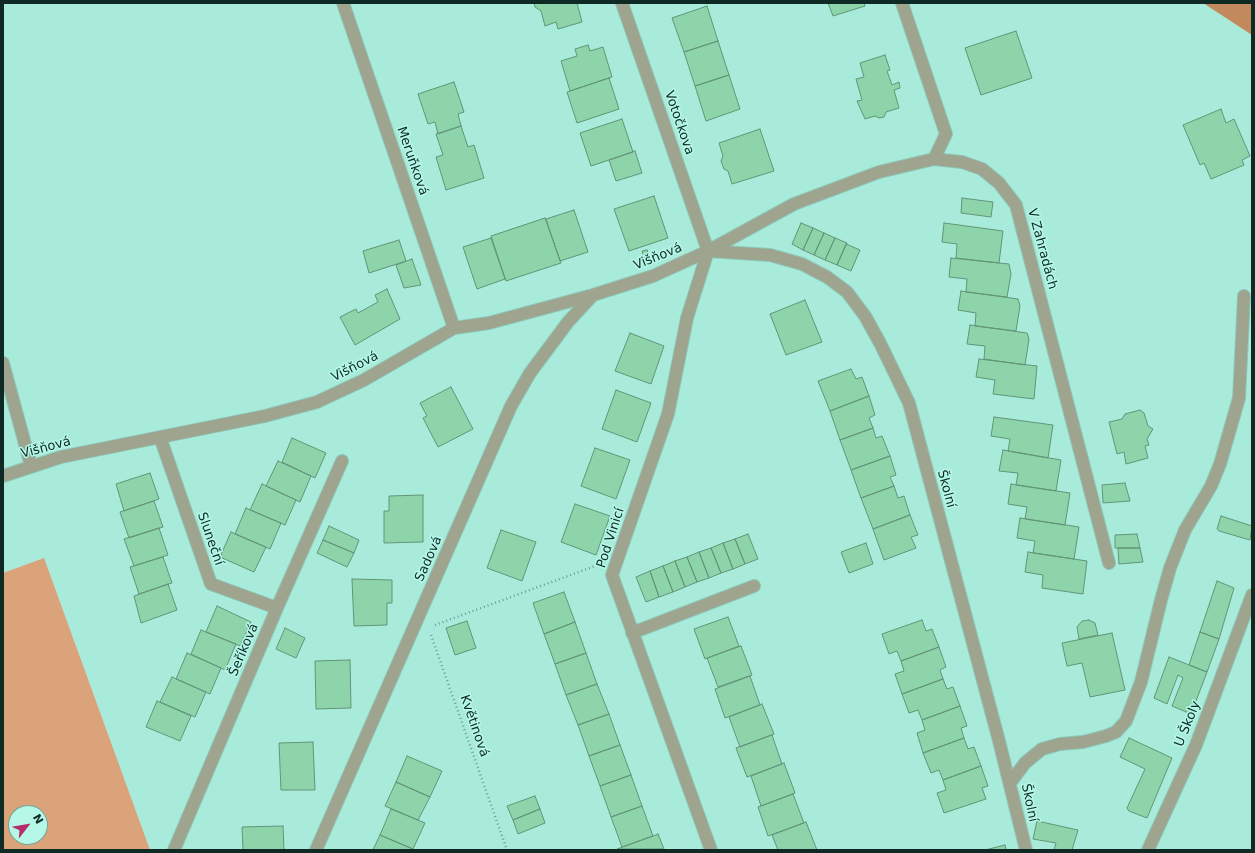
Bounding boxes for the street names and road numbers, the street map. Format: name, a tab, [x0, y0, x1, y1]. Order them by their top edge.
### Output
street label: Votočkova	[661, 89, 697, 157]
street label: Meruňková	[393, 125, 431, 197]
street label: V Zahradách	[1024, 207, 1060, 291]
street label: Višňová	[632, 240, 684, 274]
street label: Višňová	[329, 349, 381, 385]
street label: Višňová	[19, 434, 73, 462]
street label: Školní	[933, 468, 959, 510]
street label: Pod Vinicí	[594, 506, 628, 570]
street label: Sluneční	[194, 510, 226, 568]
street label: Sadová	[412, 534, 446, 584]
street label: Šeříková	[226, 621, 262, 679]
street label: Květinová	[456, 693, 492, 759]
street label: U Školy	[1172, 699, 1204, 749]
street label: Školní	[1017, 782, 1041, 824]

